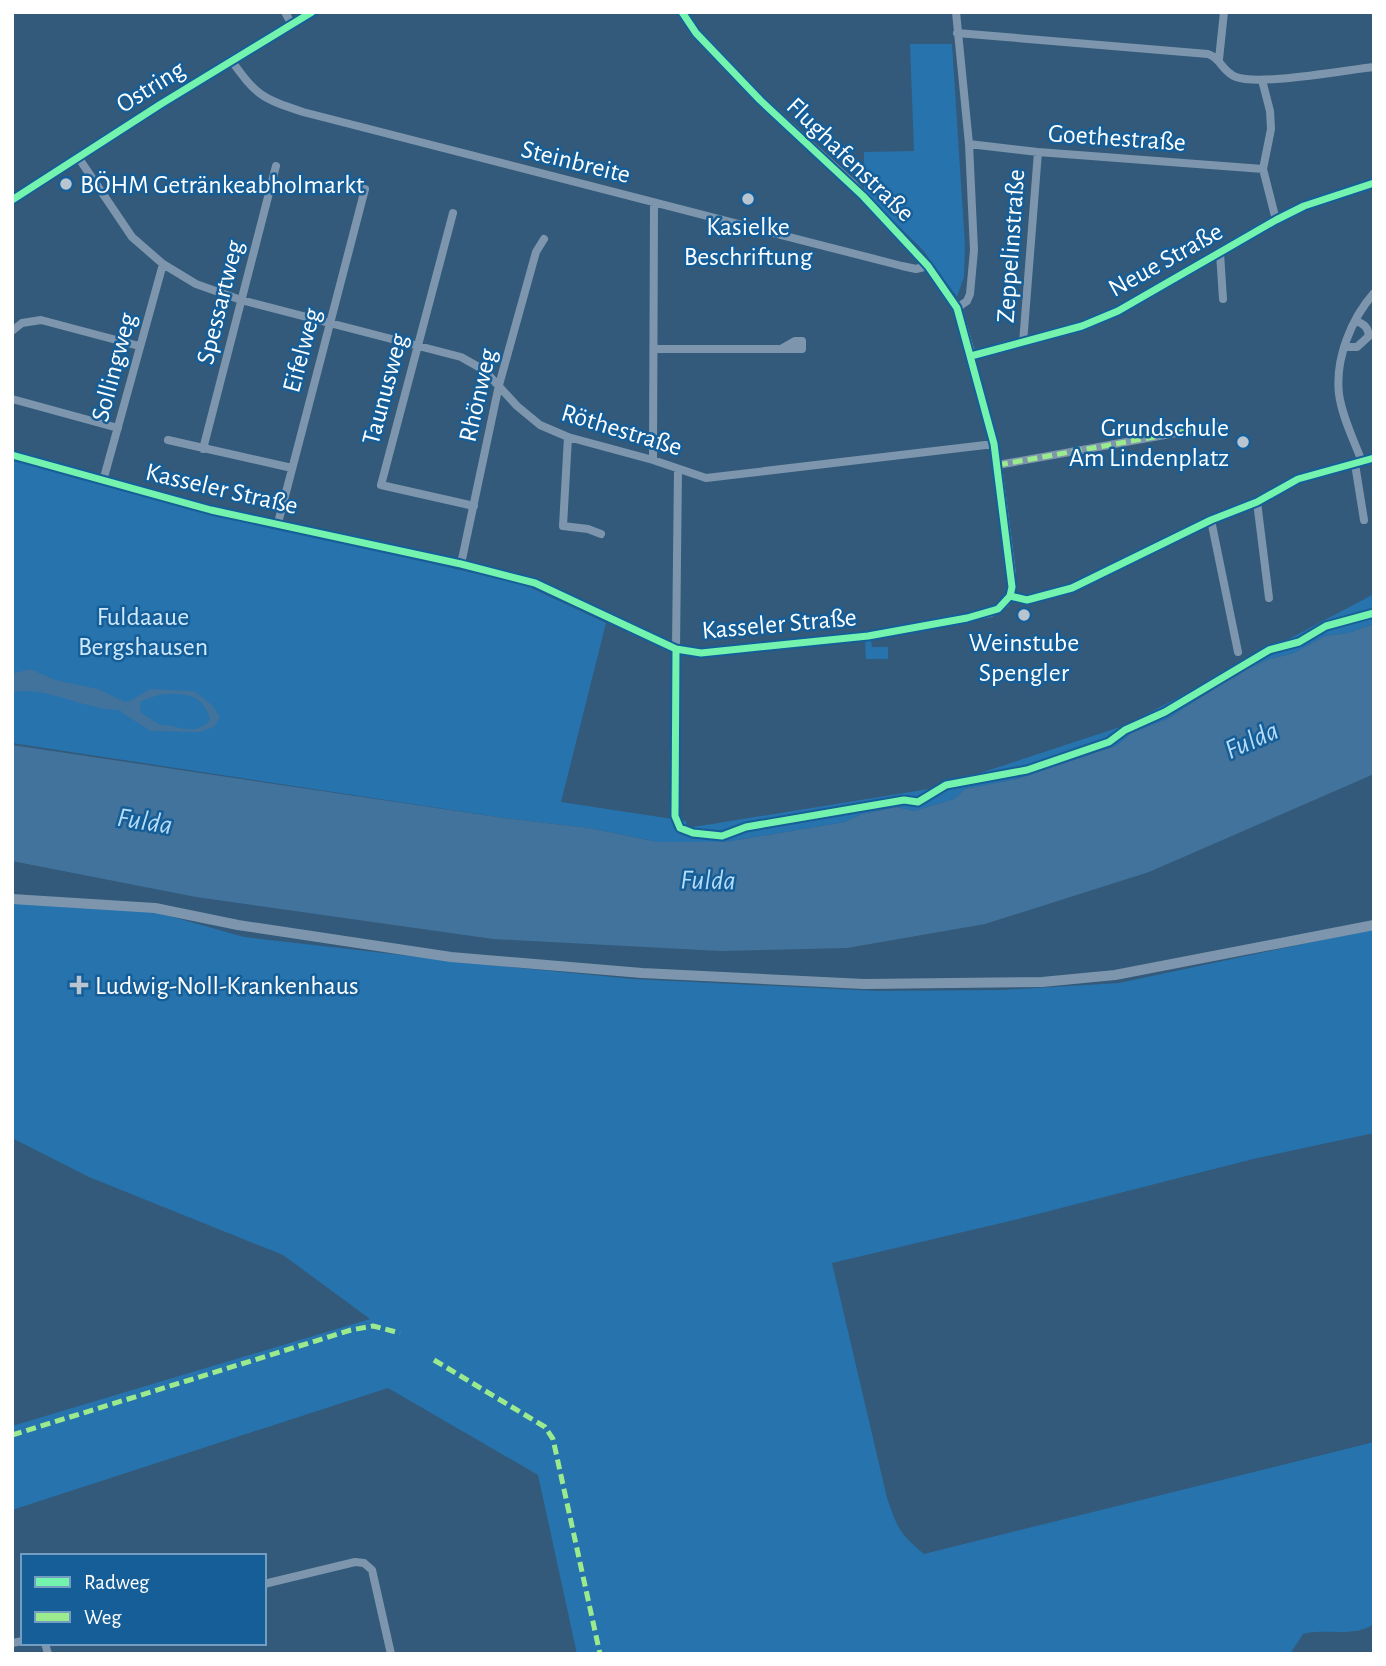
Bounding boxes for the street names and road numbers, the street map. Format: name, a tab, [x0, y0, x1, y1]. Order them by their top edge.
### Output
street label: Ostring	[112, 56, 190, 118]
street label: Flughafenstraße	[782, 93, 919, 227]
street label: Goethestraße	[1047, 120, 1187, 156]
street label: Steinbreite	[518, 136, 633, 188]
street label: Zeppelinstraße	[993, 168, 1029, 324]
street label: Neue Straße	[1104, 218, 1227, 302]
street label: Spessartweg	[192, 237, 248, 367]
street label: Eifelweg	[278, 305, 326, 395]
street label: Sollingweg	[87, 310, 141, 424]
street label: Taunusweg	[358, 331, 412, 448]
street label: Rhönweg	[455, 346, 501, 444]
street label: Röthestraße	[558, 399, 685, 461]
street label: Kasseler Straße	[143, 459, 300, 519]
street label: Kasseler Straße	[701, 604, 858, 644]

